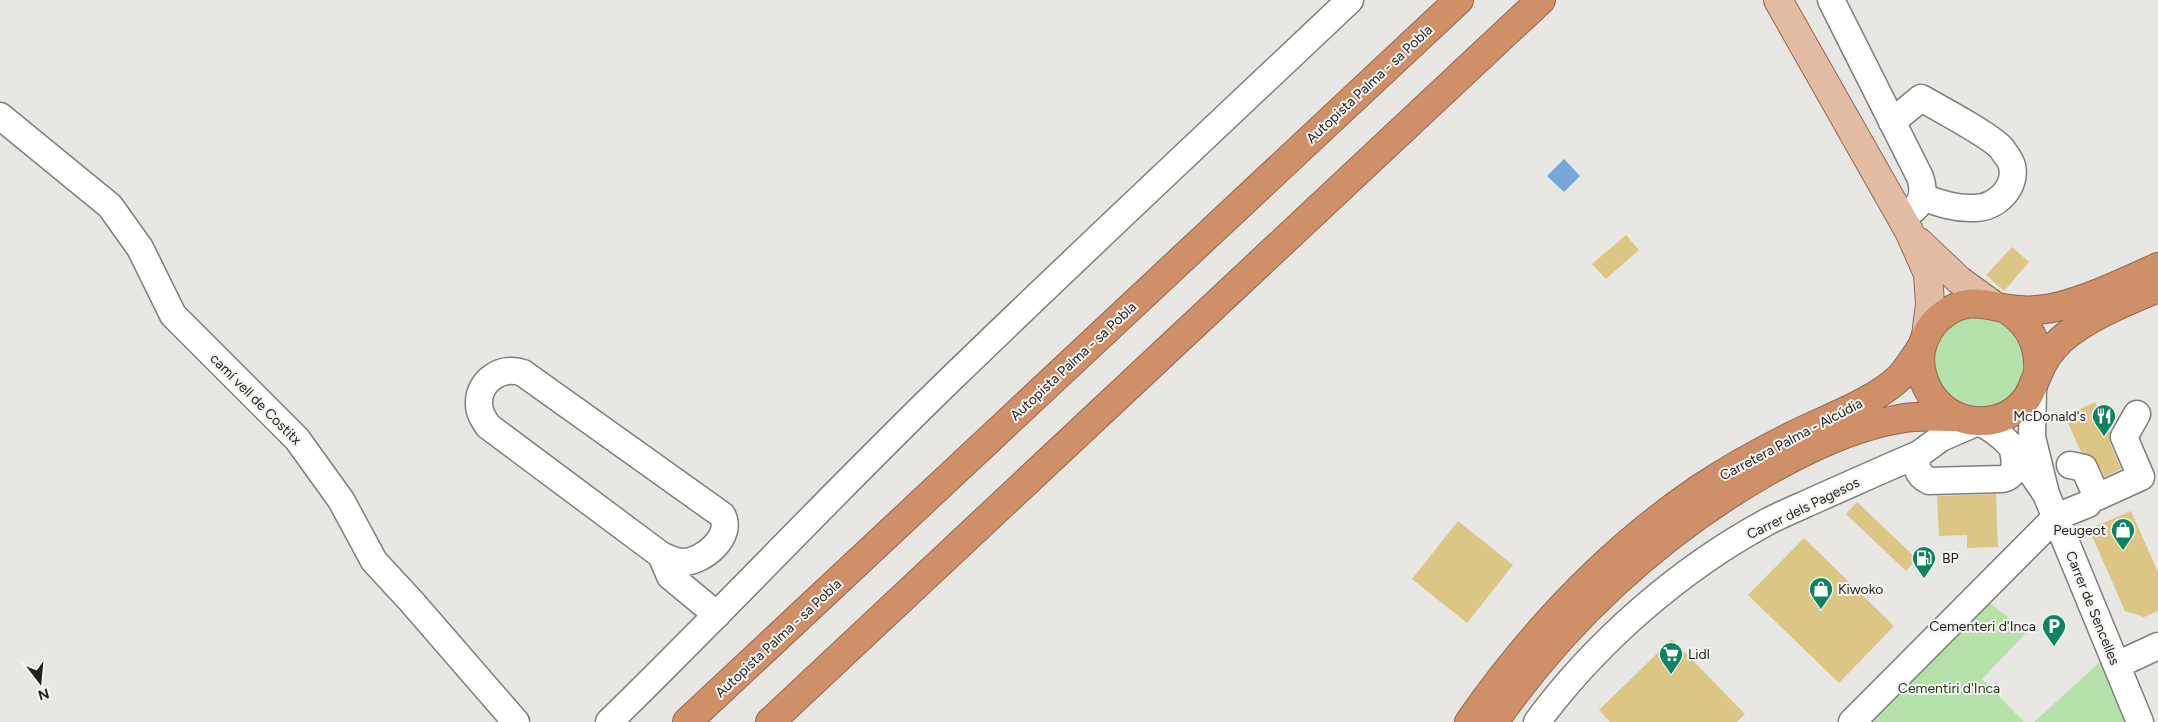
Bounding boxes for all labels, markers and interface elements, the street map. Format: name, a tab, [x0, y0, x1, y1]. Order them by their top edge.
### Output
street label: Autopista Palma - sa Pobla	[1303, 21, 1436, 147]
street label: Autopista Palma - sa Pobla	[1007, 298, 1140, 424]
street label: camí vell de Costitx	[206, 350, 305, 449]
street label: Carretera Palma - Alcúdia	[1717, 395, 1865, 484]
restaurant icon: McDonald's	[2091, 403, 2117, 437]
place label: McDonald's	[2013, 408, 2086, 425]
street label: Carrer dels Pagesos	[1744, 474, 1862, 543]
shop icon: Peugeot	[2110, 517, 2136, 551]
place label: Peugeot	[2053, 522, 2106, 539]
fuel station icon: BP	[1911, 545, 1937, 579]
street label: Carrer de Sencelles	[2062, 549, 2123, 668]
place label: BP	[1942, 550, 1959, 567]
street label: Autopista Palma - sa Pobla	[712, 575, 845, 701]
shop icon: Kiwoko	[1808, 576, 1834, 610]
place label: Kiwoko	[1838, 581, 1883, 598]
parking icon: Cementeri d'Inca	[2041, 613, 2067, 647]
place label: Cementeri d'Inca	[1929, 618, 2036, 635]
supermarket icon: Lidl	[1658, 641, 1684, 675]
place label: Lidl	[1688, 646, 1710, 663]
north arrow	[15, 657, 65, 707]
park label: Cementiri d'Inca	[1898, 680, 2000, 697]
text: N	[36, 684, 51, 704]

